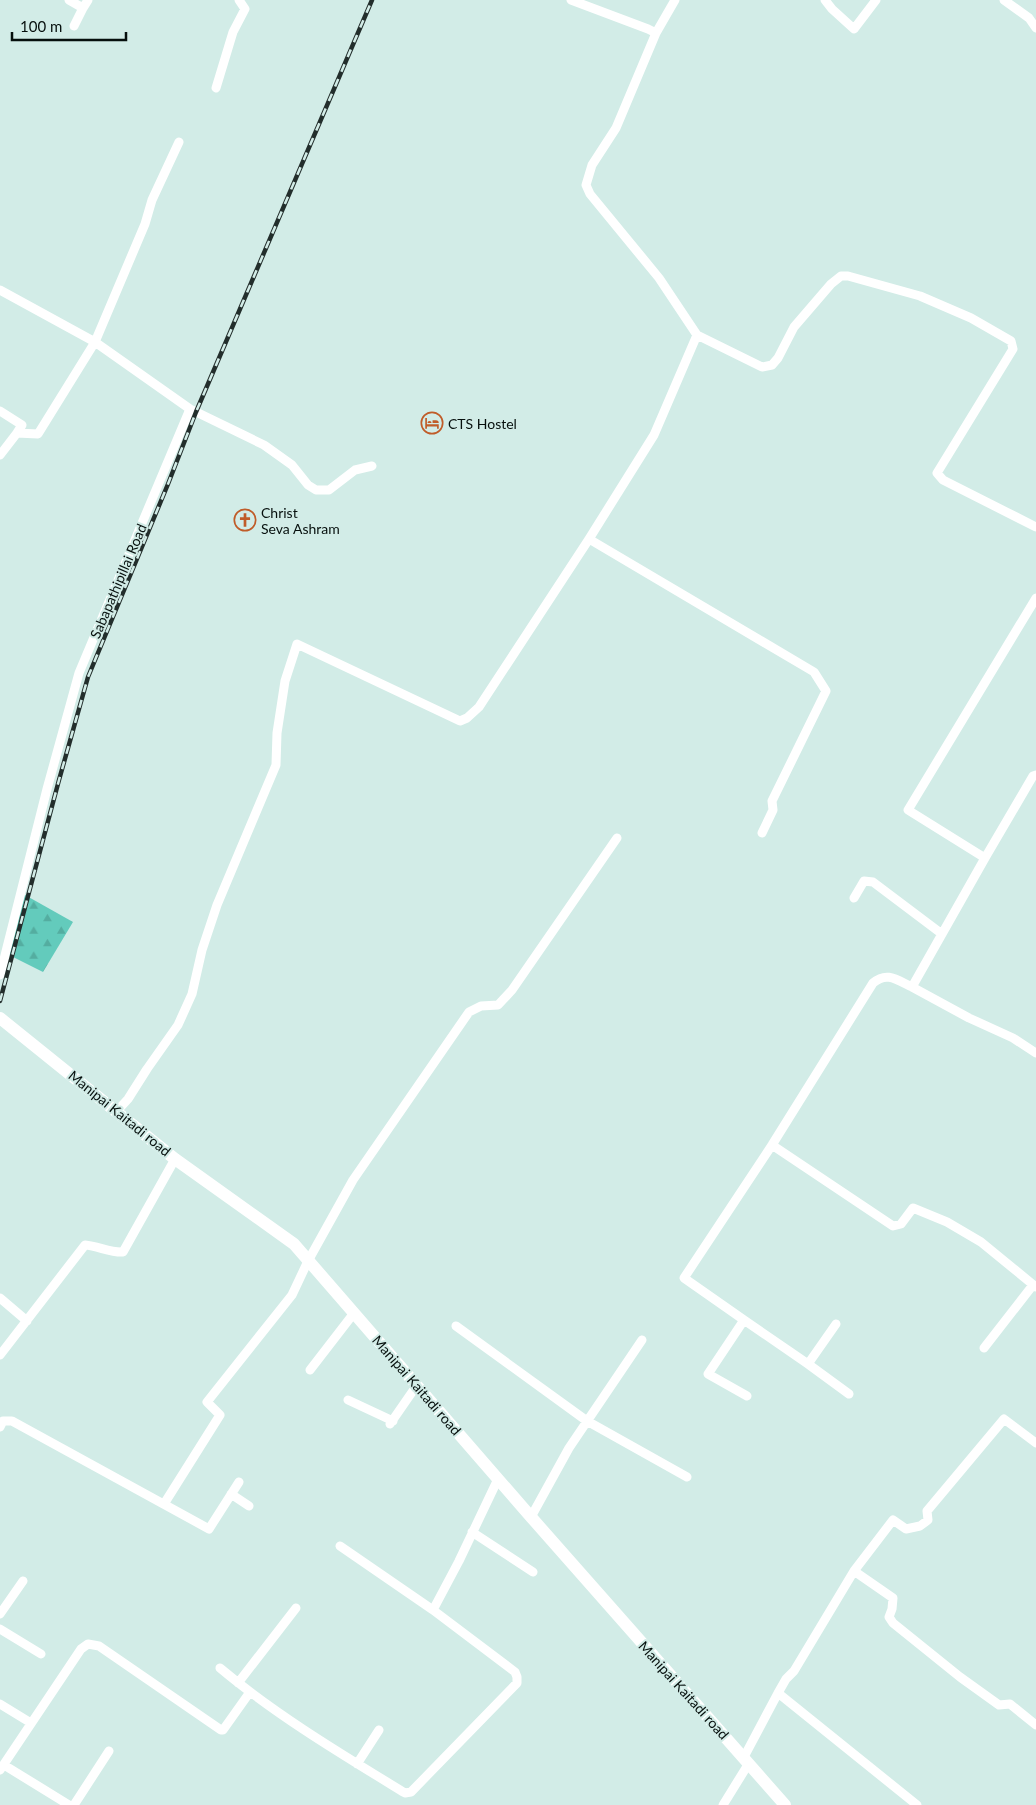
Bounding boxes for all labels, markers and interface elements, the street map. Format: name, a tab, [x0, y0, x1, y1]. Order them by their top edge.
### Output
scale bar	[12, 10, 126, 42]
text: 100 m	[20, 17, 62, 35]
hotel icon: CTS Hostel	[420, 411, 444, 435]
place label: CTS Hostel	[448, 415, 517, 432]
place label: Christ Seva Ashram	[261, 504, 340, 537]
church icon: Christ Seva Ashram	[233, 508, 257, 532]
street label: Sabapathipillai Road	[86, 521, 150, 641]
street label: Manipai Kaitadi road	[65, 1067, 175, 1159]
street label: Manipai Kaitadi road	[369, 1332, 465, 1438]
street label: Manipai Kaitadi road	[635, 1637, 733, 1743]

